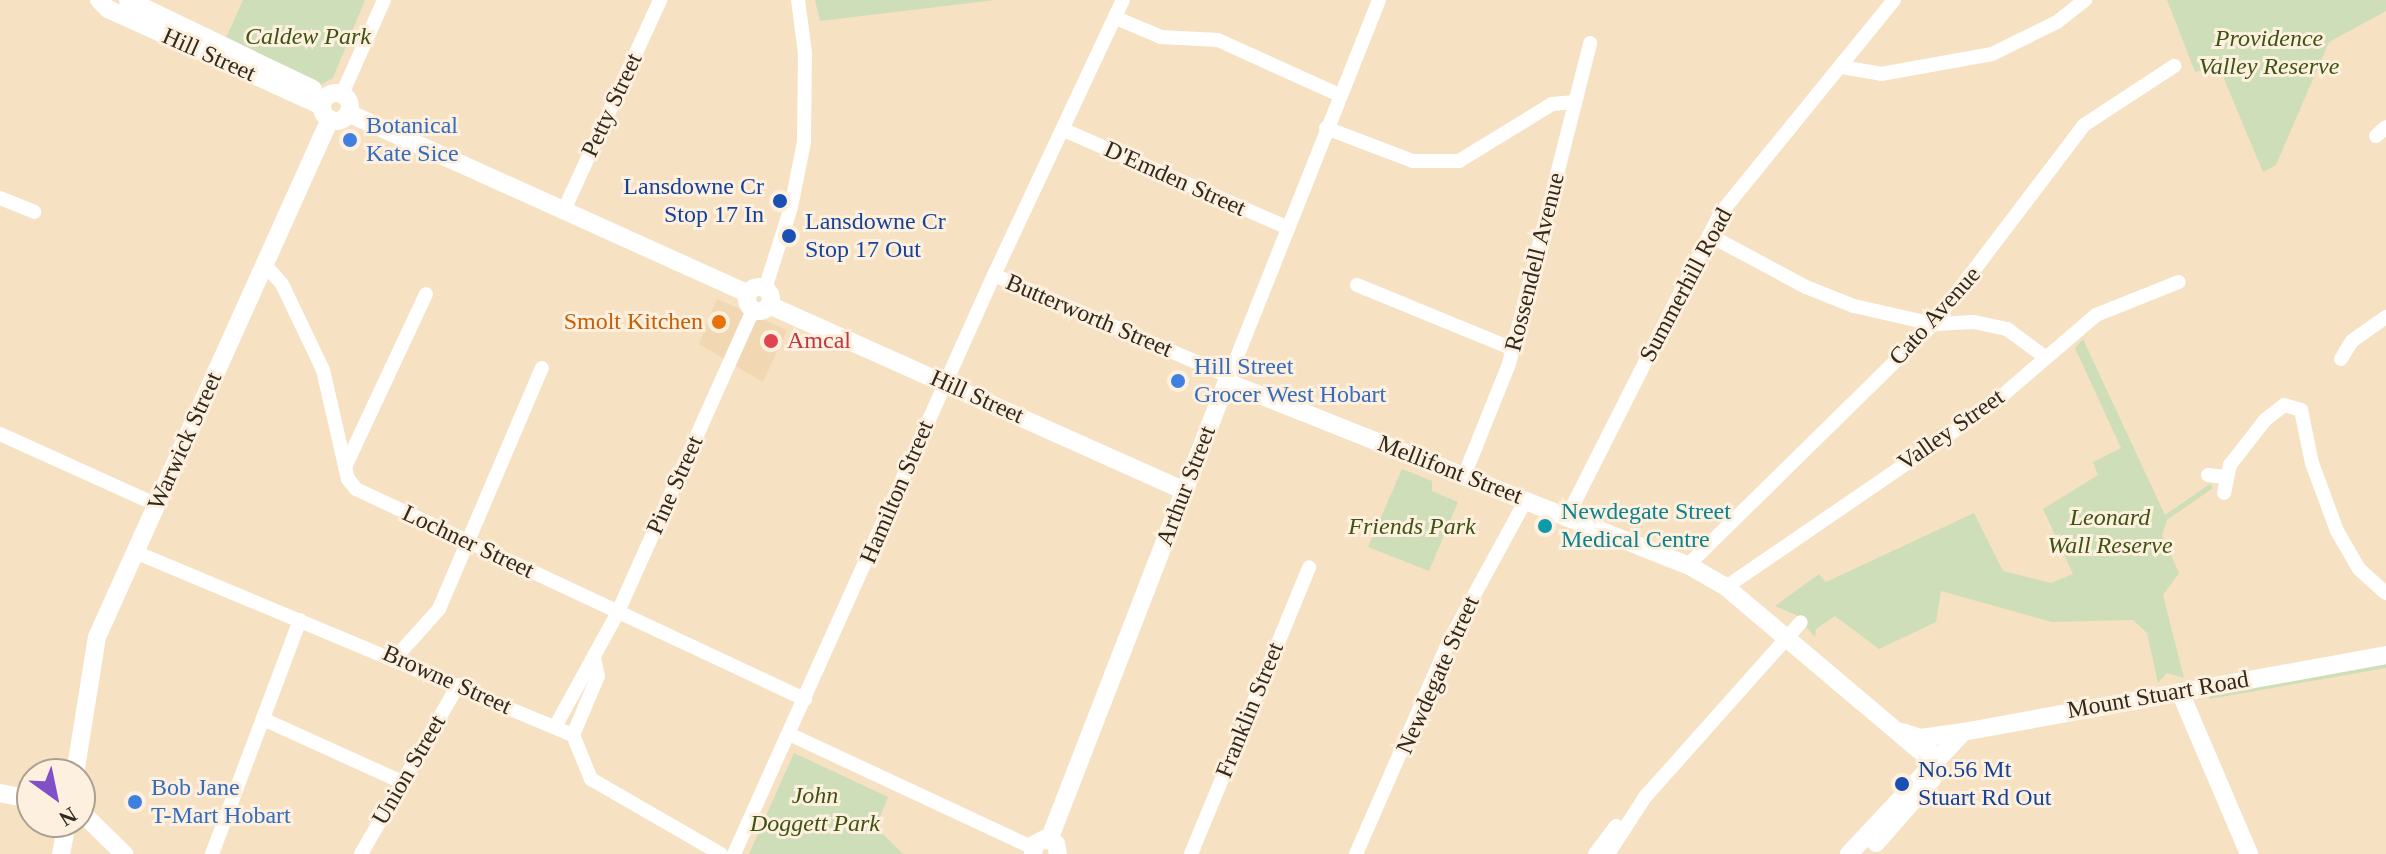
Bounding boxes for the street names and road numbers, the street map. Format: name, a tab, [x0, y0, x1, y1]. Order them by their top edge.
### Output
street label: Hill Street	[158, 22, 260, 88]
street label: Petty Street	[575, 48, 649, 162]
street label: D'Emden Street	[1100, 135, 1250, 223]
street label: Rossendell Avenue	[1499, 169, 1571, 355]
street label: Summerhill Road	[1633, 203, 1739, 367]
street label: Cato Avenue	[1883, 260, 1987, 372]
street label: Butterworth Street	[1001, 268, 1177, 364]
street label: Hill Street	[926, 364, 1028, 430]
street label: Warwick Street	[142, 368, 228, 514]
street label: Valley Street	[1892, 383, 2010, 477]
street label: Hamilton Street	[854, 416, 940, 568]
street label: Arthur Street	[1150, 422, 1222, 550]
street label: Mellifont Street	[1374, 429, 1526, 511]
street label: Pine Street	[641, 431, 709, 539]
street label: Lochner Street	[398, 499, 538, 585]
street label: Newdegate Street	[1390, 592, 1486, 758]
street label: Franklin Street	[1210, 638, 1290, 782]
street label: Browne Street	[378, 639, 516, 721]
street label: Mount Stuart Road	[2065, 665, 2251, 725]
street label: Union Street	[366, 710, 452, 830]

